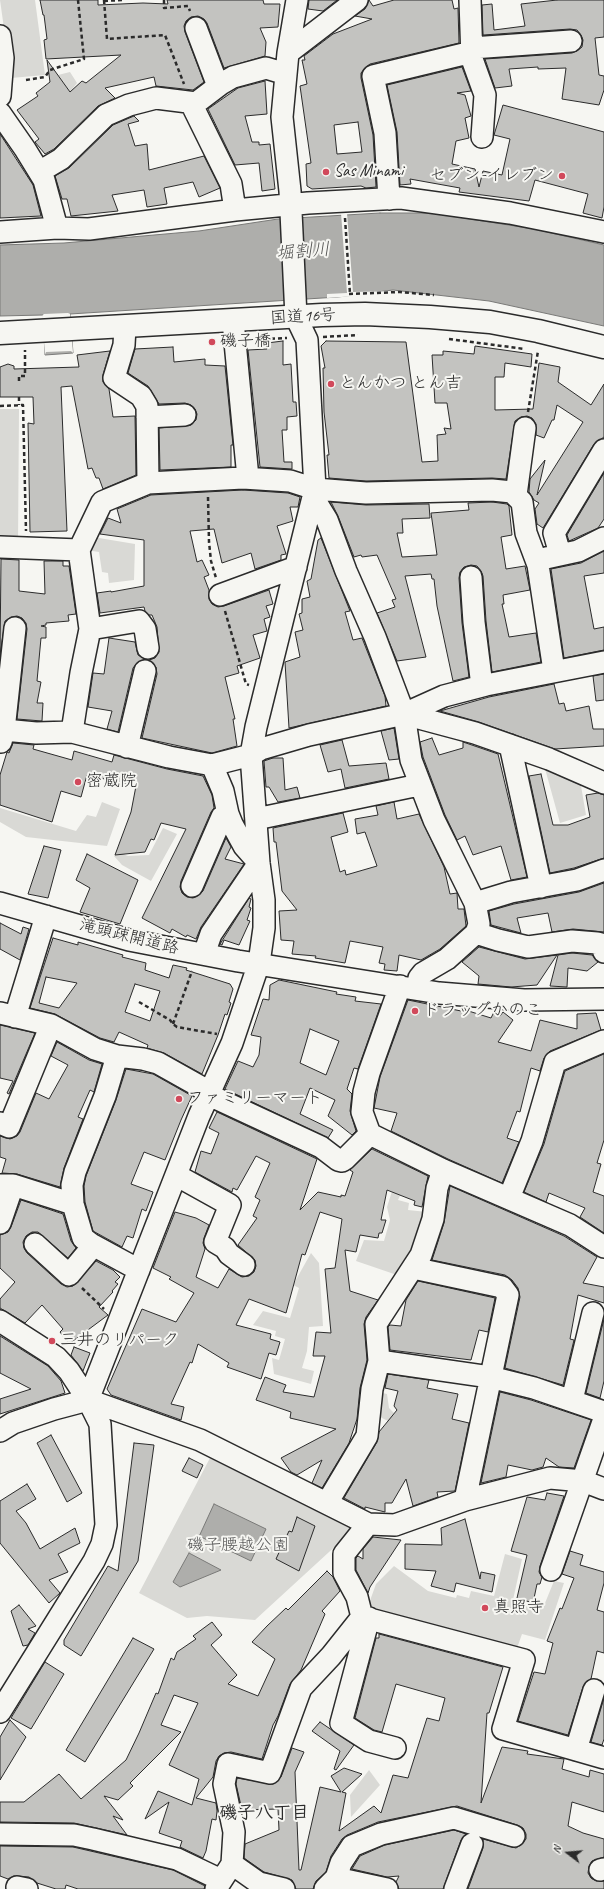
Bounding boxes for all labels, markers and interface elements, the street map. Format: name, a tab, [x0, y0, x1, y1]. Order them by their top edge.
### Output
place label: Sas Minami	[334, 162, 403, 182]
place label: セブン-イレブン	[429, 166, 554, 186]
marker: Sas Minami	[321, 167, 331, 177]
marker: セブン-イレブン	[557, 171, 567, 181]
water label: 堀割川	[275, 239, 331, 265]
street label: 国道16号	[269, 305, 337, 329]
place label: 磯子橋	[220, 332, 271, 352]
marker: 磯子橋	[207, 337, 217, 347]
place label: とんかつ とん吉	[339, 374, 462, 394]
marker: とんかつ とん吉	[326, 379, 336, 389]
place label: 密蔵院	[86, 772, 137, 792]
marker: 密蔵院	[73, 777, 83, 787]
street label: 滝頭疎開道路	[77, 915, 181, 959]
place label: ドラッグかのこ	[423, 1001, 542, 1021]
marker: ドラッグかのこ	[410, 1006, 420, 1016]
place label: ファミリーマート	[187, 1089, 323, 1109]
marker: ファミリーマート	[174, 1094, 184, 1104]
place label: 三井のリパーク	[60, 1331, 179, 1351]
marker: 三井のリパーク	[47, 1336, 57, 1346]
park label: 磯子腰越公園	[187, 1536, 289, 1556]
place label: 真照寺	[493, 1598, 544, 1618]
marker: 真照寺	[480, 1603, 490, 1613]
district label: 磯子八丁目	[219, 1802, 309, 1824]
north arrow	[548, 1833, 588, 1873]
text: N	[549, 1844, 564, 1855]

